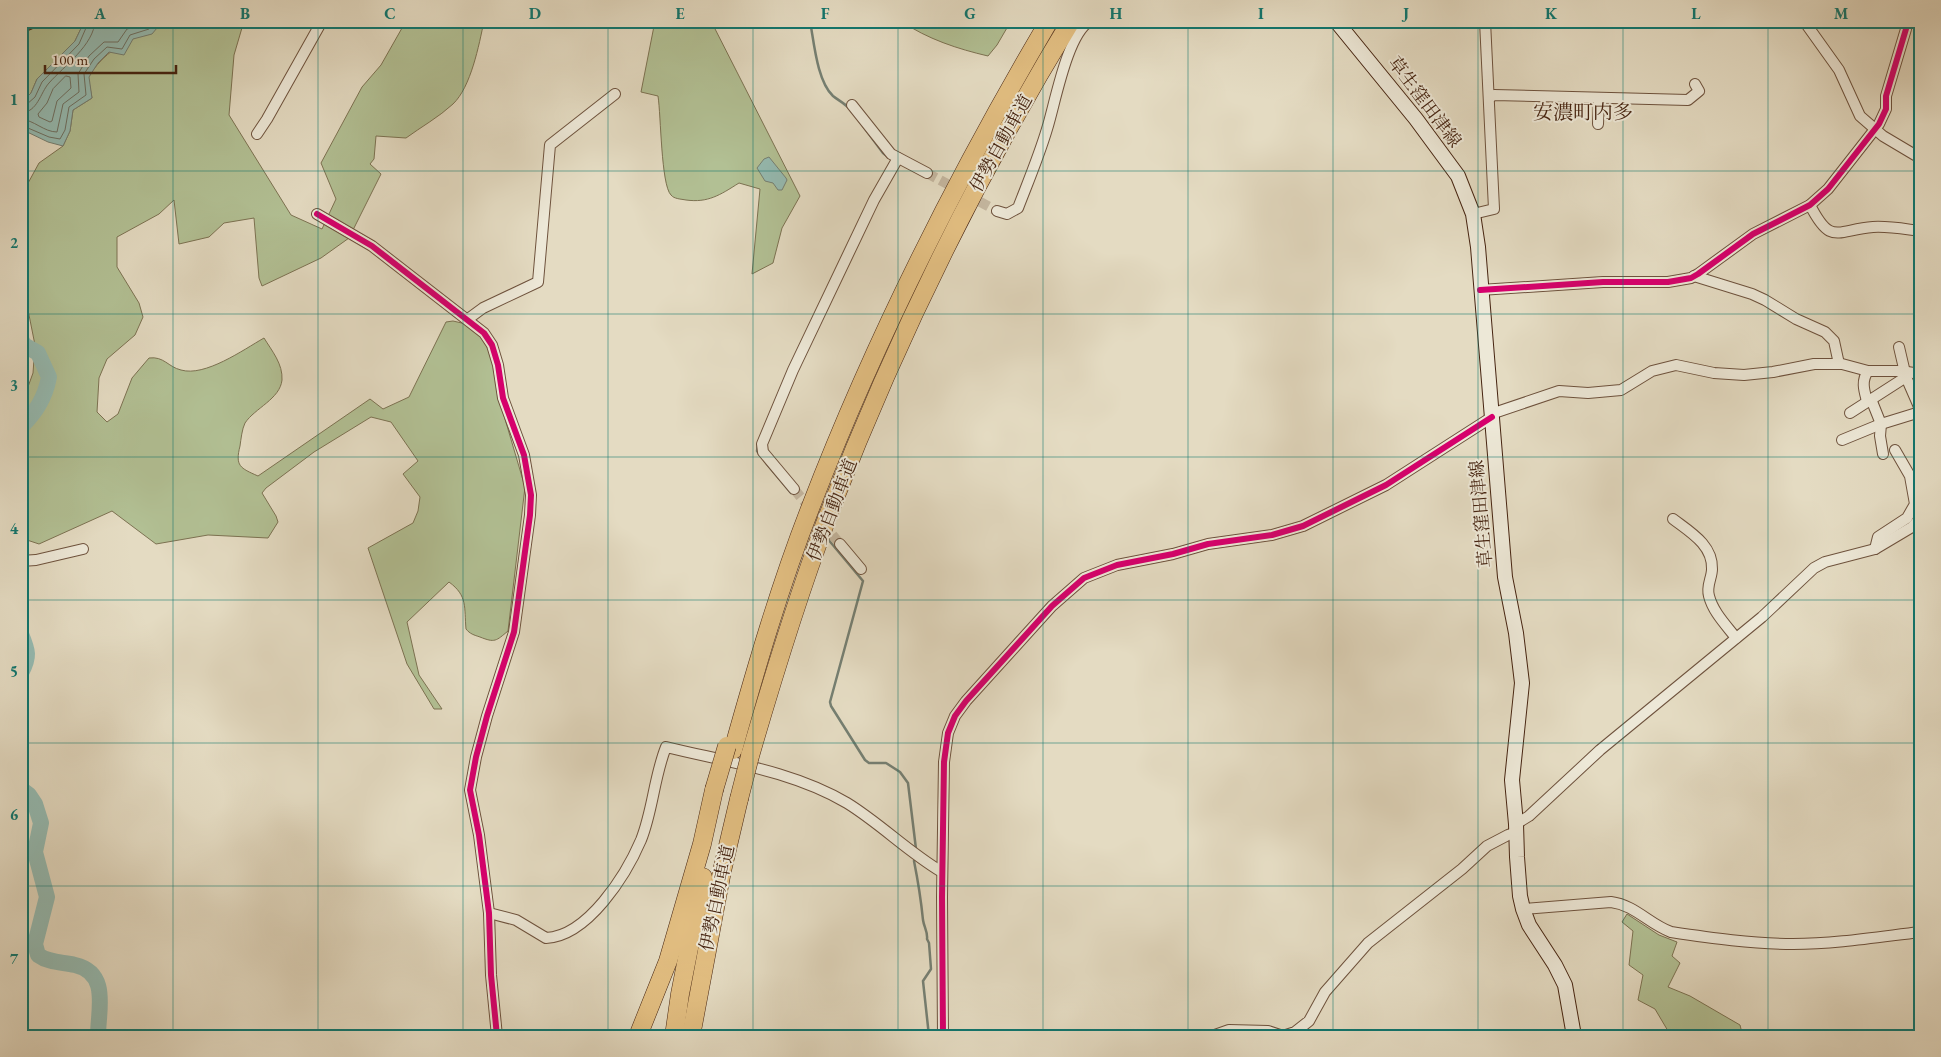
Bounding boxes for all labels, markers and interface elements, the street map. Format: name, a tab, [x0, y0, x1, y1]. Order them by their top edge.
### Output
text: A	[93, 3, 106, 24]
text: B	[240, 3, 250, 24]
text: C	[384, 3, 396, 24]
text: D	[529, 3, 541, 24]
text: E	[675, 3, 685, 24]
text: F	[821, 3, 830, 24]
text: G	[964, 3, 976, 24]
text: H	[1110, 3, 1123, 24]
text: I	[1258, 3, 1264, 24]
text: J	[1401, 3, 1409, 24]
text: K	[1545, 3, 1558, 24]
text: L	[1691, 3, 1701, 24]
text: M	[1834, 3, 1849, 24]
scale bar	[45, 42, 176, 74]
text: 100 m	[52, 50, 89, 69]
street label: 草生窪田津線	[1384, 52, 1467, 152]
text: 1	[10, 89, 18, 110]
street label: 伊勢自動車道	[964, 90, 1037, 196]
district label: 安濃町内多	[1533, 99, 1633, 125]
text: 2	[10, 232, 19, 253]
text: 3	[10, 375, 18, 396]
street label: 伊勢自動車道	[801, 455, 862, 564]
street label: 草生窪田津線	[1464, 459, 1497, 569]
text: 4	[10, 518, 19, 539]
text: 5	[10, 661, 18, 682]
text: 6	[10, 804, 19, 825]
street label: 伊勢自動車道	[694, 843, 739, 953]
text: 7	[10, 948, 19, 969]

